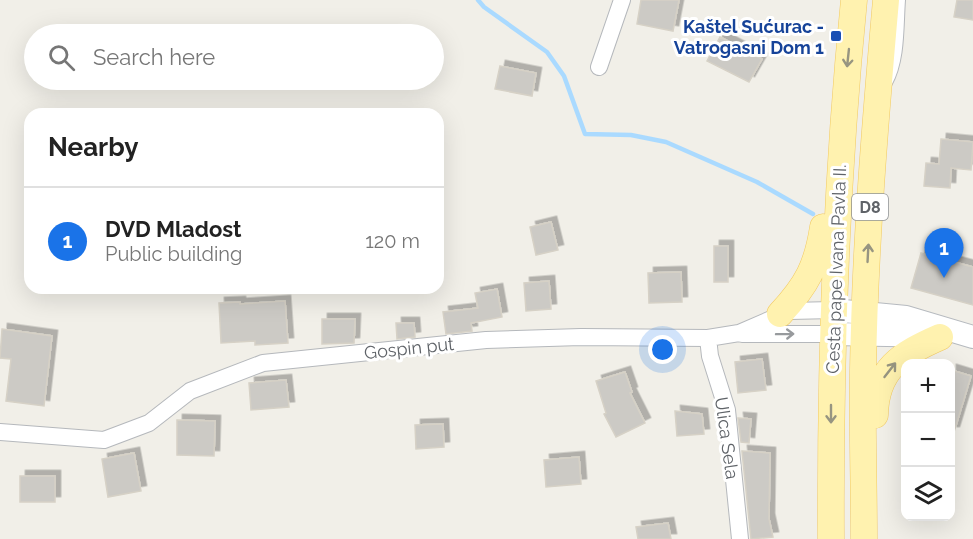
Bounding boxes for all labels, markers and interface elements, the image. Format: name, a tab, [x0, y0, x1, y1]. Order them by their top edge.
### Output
place label: Kaštel Sućurac - Vatrogasni Dom 1	[674, 16, 824, 58]
search box	[24, 24, 444, 90]
marker: Kaštel Sućurac - Vatrogasni Dom 1	[829, 29, 843, 43]
icon: search	[45, 41, 78, 74]
text: Search here	[93, 44, 215, 70]
one-way arrow	[842, 48, 853, 68]
text: Nearby	[48, 132, 138, 162]
street label: Cesta pape Ivana Pavla II.	[822, 164, 850, 374]
road number: D8	[852, 194, 888, 220]
text: DVD Mladost	[105, 216, 242, 242]
pin: 1	[924, 228, 964, 278]
text: 1	[63, 229, 72, 253]
text: 120 m	[365, 229, 420, 253]
text: Public building	[105, 242, 242, 266]
one-way arrow	[862, 244, 873, 264]
one-way arrow	[775, 328, 795, 340]
street label: Gospin put	[363, 333, 455, 363]
your location	[648, 335, 677, 364]
map controls	[901, 359, 955, 521]
button: +	[901, 359, 955, 413]
one-way arrow	[883, 362, 896, 378]
street label: Ulica Sela	[711, 396, 743, 480]
one-way arrow	[825, 403, 837, 423]
button: −	[901, 413, 955, 467]
button: layers	[901, 467, 955, 521]

